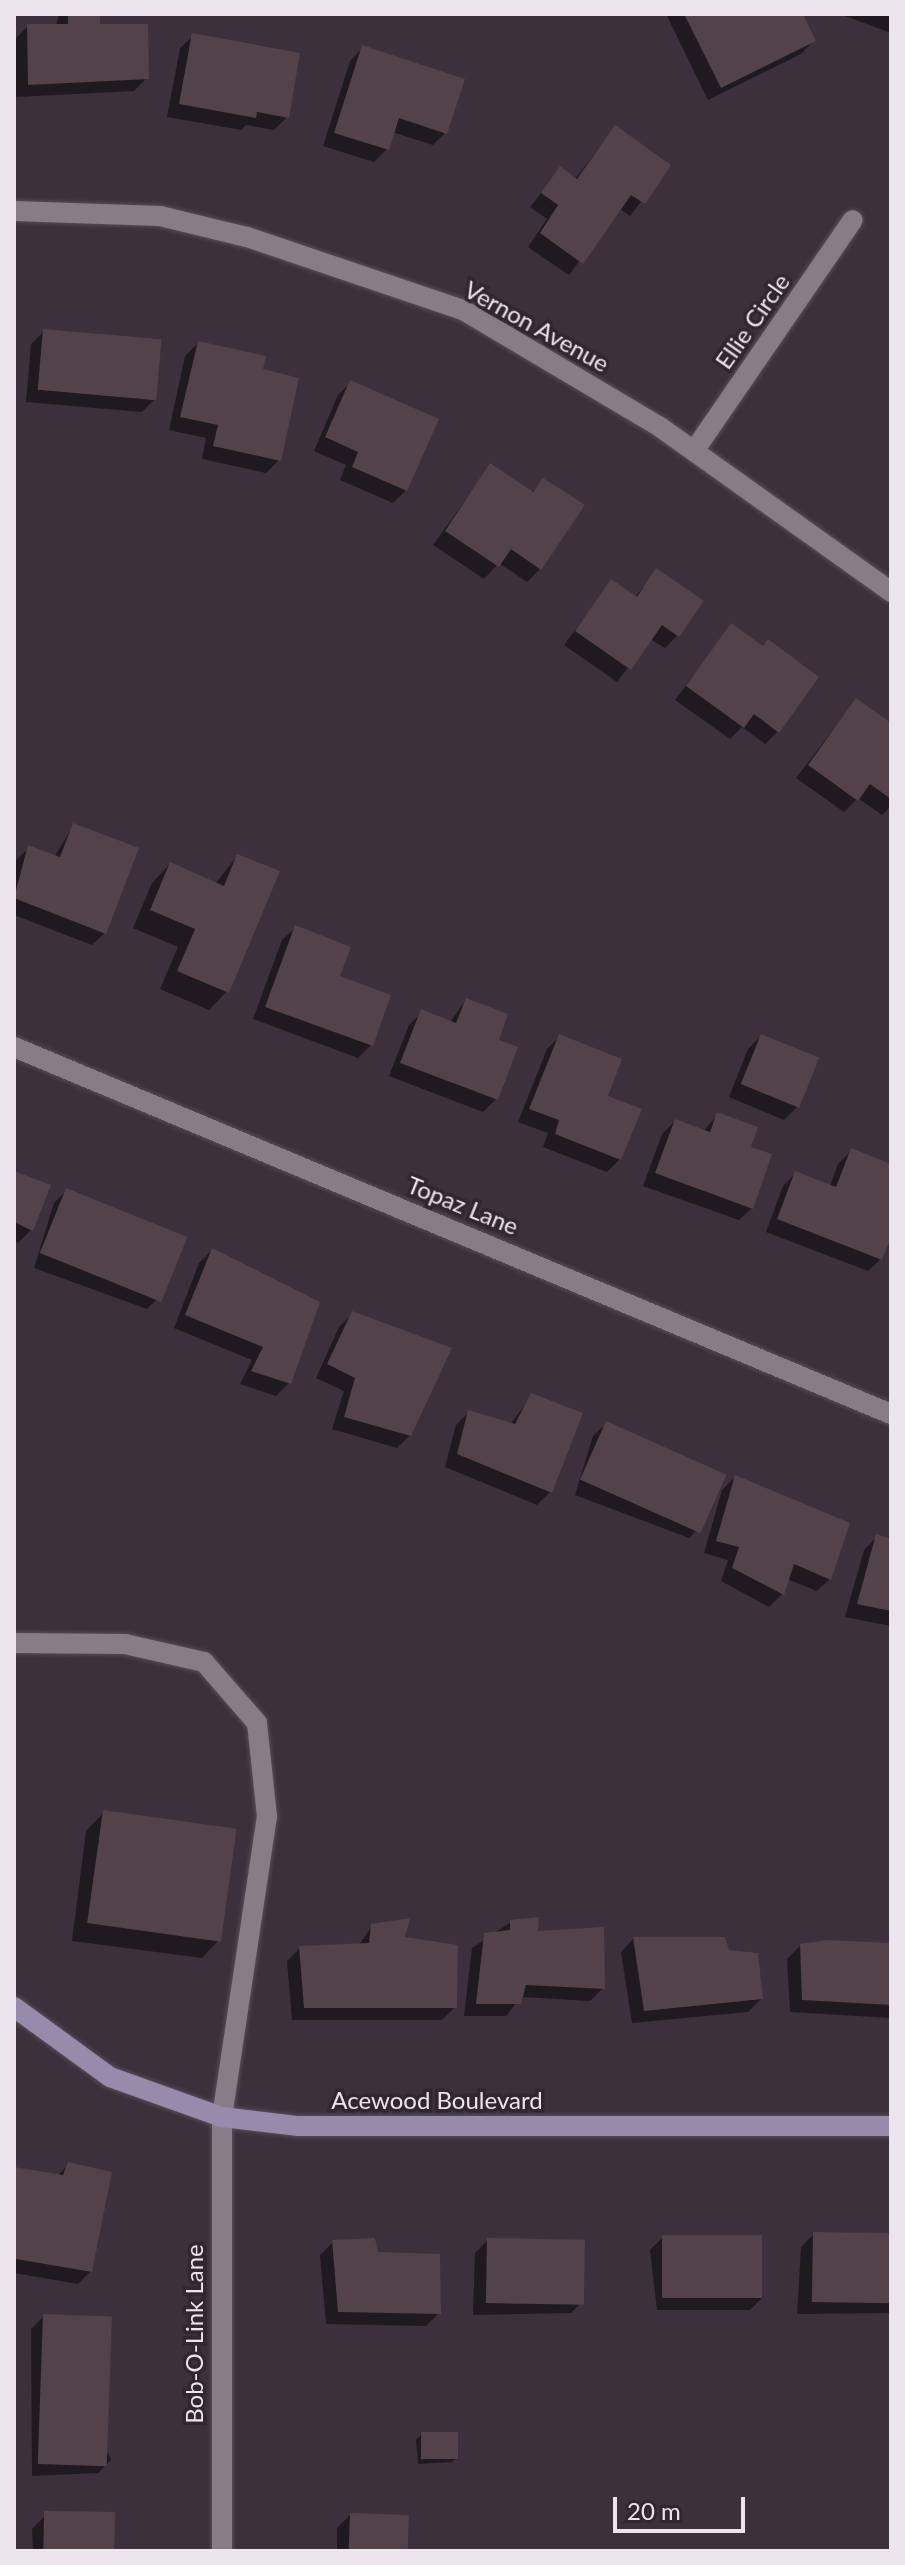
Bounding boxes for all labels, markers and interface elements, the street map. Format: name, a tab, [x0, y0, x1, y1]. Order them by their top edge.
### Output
street label: Ellie Circle	[709, 268, 795, 374]
street label: Vernon Avenue	[459, 274, 615, 378]
street label: Topaz Lane	[403, 1170, 523, 1240]
street label: Acewood Boulevard	[331, 2086, 543, 2114]
street label: Bob-O-Link Lane	[180, 2244, 208, 2424]
scale bar	[617, 2481, 749, 2531]
text: 20 m	[627, 2496, 681, 2525]

